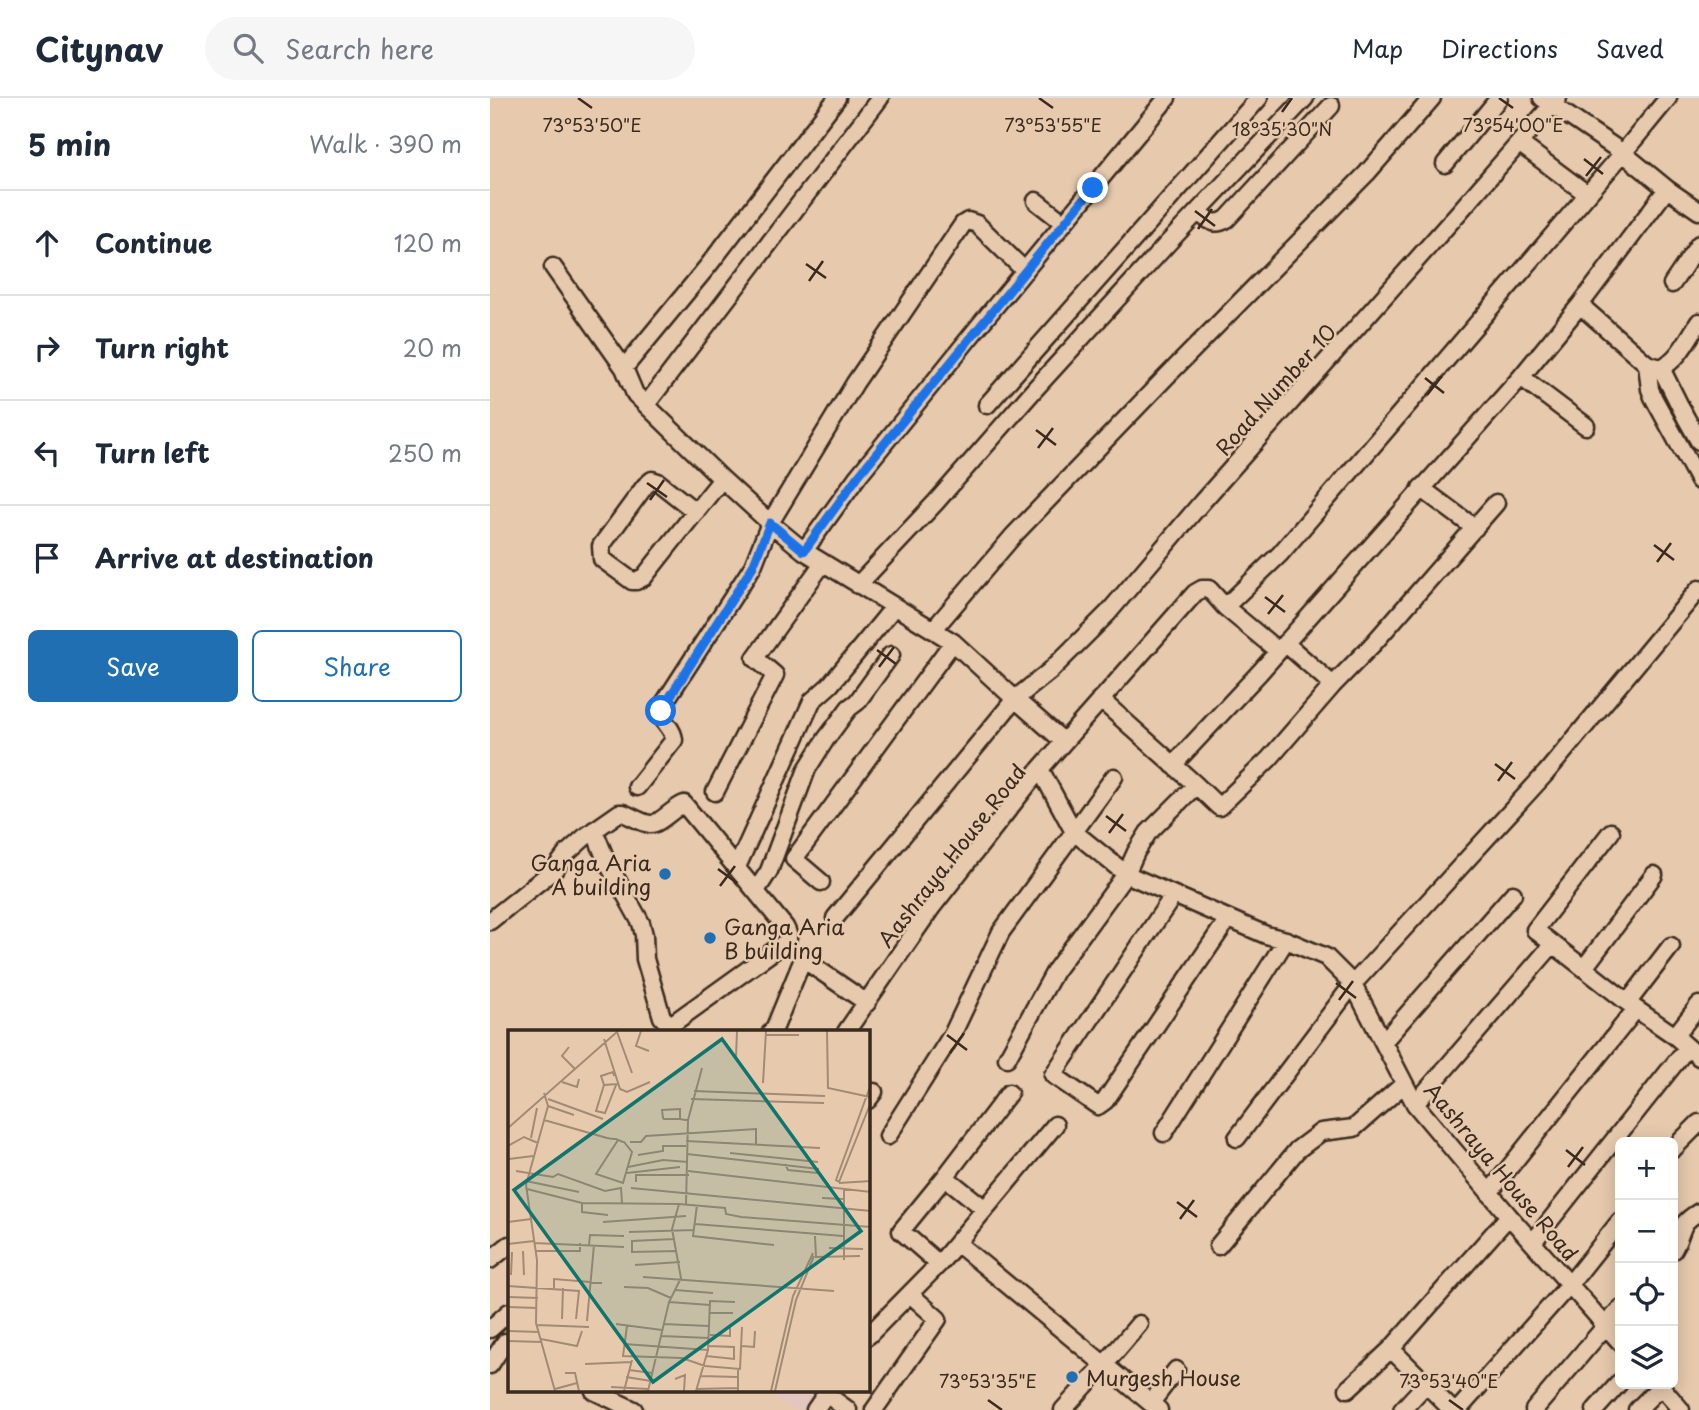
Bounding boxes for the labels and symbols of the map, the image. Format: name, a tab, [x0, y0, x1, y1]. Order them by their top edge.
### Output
text: 73°53'50"E	[543, 111, 641, 138]
text: 73°53'55"E	[1004, 111, 1102, 138]
text: 73°54'00"E	[1463, 111, 1563, 138]
text: 18°35'30"N	[1232, 115, 1332, 142]
route end	[1077, 172, 1108, 203]
street label: Road Number 10	[1207, 316, 1343, 462]
route start	[645, 695, 676, 726]
street label: Aashraya House Road	[869, 757, 1033, 953]
place label: Ganga Aria A building	[531, 846, 652, 902]
marker: Ganga Aria A building	[657, 866, 673, 882]
place label: Ganga Aria B building	[724, 910, 845, 966]
marker: Ganga Aria B building	[702, 930, 718, 946]
inset map	[508, 1030, 870, 1392]
street label: Aashraya House Road	[1417, 1075, 1587, 1267]
place label: Murgesh House	[1086, 1361, 1241, 1393]
text: 73°53'35"E	[939, 1367, 1037, 1394]
text: 73°53'40"E	[1399, 1367, 1499, 1394]
marker: Murgesh House	[1064, 1369, 1080, 1385]

